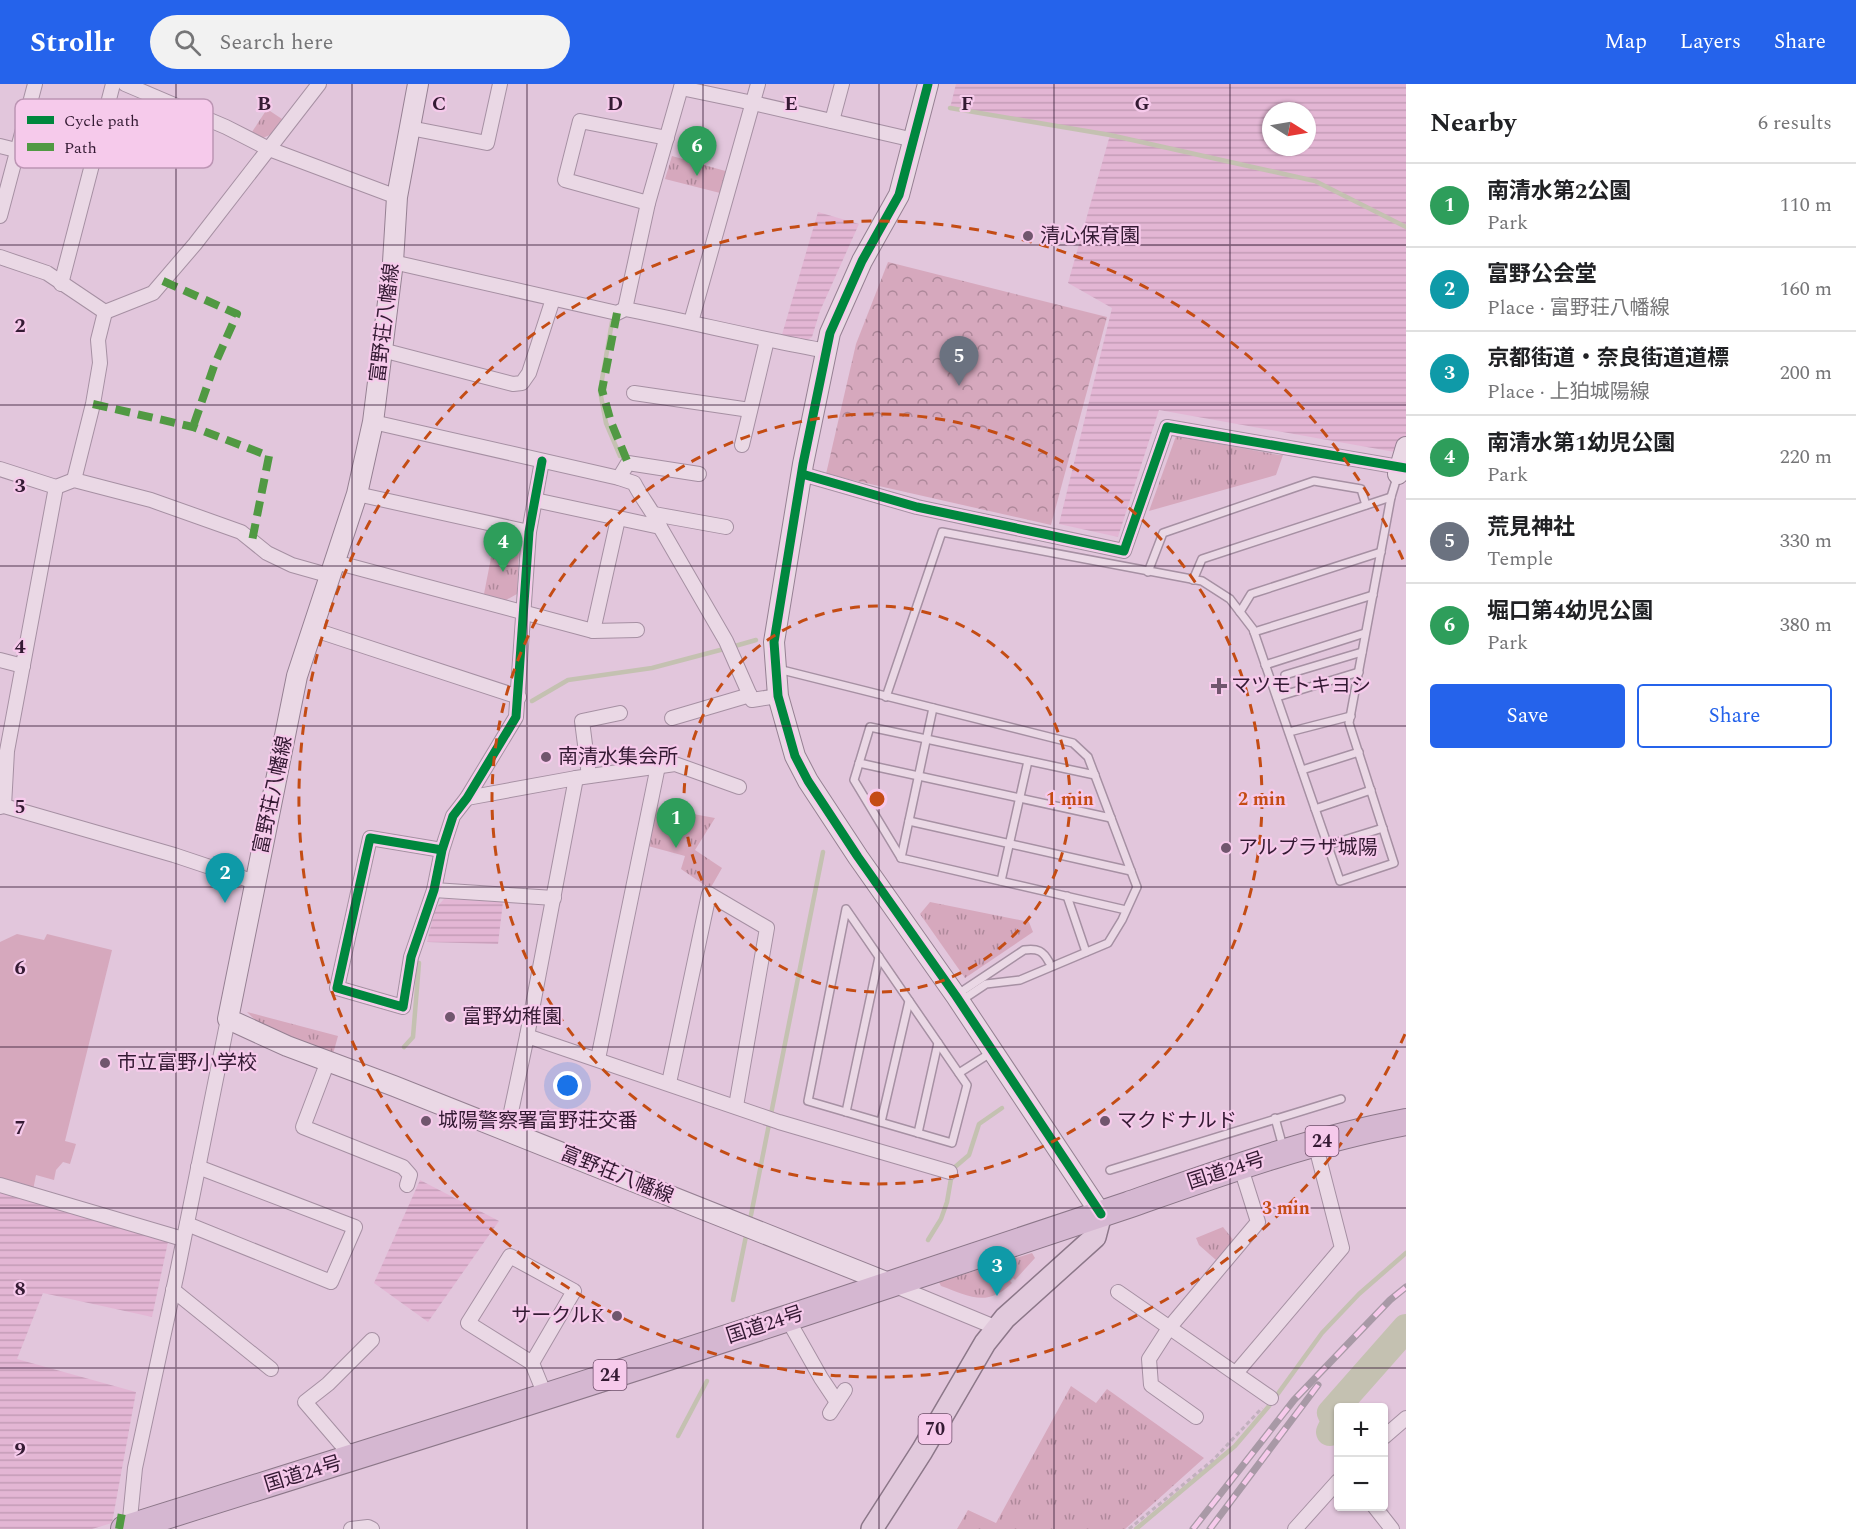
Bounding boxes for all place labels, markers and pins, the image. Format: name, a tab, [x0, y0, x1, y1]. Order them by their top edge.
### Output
pin: 6	[678, 126, 716, 176]
place label: 清心保育園	[1040, 221, 1140, 251]
marker: 清心保育園	[1021, 229, 1035, 243]
pin: 5	[940, 336, 978, 386]
pin: 4	[484, 522, 522, 572]
place label: マツモトキヨシ	[1231, 671, 1371, 701]
marker: マツモトキヨシ	[1212, 679, 1226, 693]
place label: 南清水集会所	[558, 742, 678, 772]
marker: 南清水集会所	[539, 750, 553, 764]
centre of rings	[867, 789, 887, 809]
pin: 1	[656, 798, 696, 848]
place label: アルプラザ城陽	[1238, 833, 1378, 863]
marker: アルプラザ城陽	[1219, 841, 1233, 855]
pin: 2	[206, 854, 244, 903]
place label: 富野幼稚園	[462, 1002, 562, 1032]
marker: 富野幼稚園	[443, 1010, 457, 1024]
place label: 市立富野小学校	[117, 1048, 257, 1078]
marker: 市立富野小学校	[98, 1056, 112, 1070]
place label: 城陽警察署富野荘交番	[438, 1106, 638, 1136]
place label: マクドナルド	[1117, 1106, 1237, 1136]
marker: 城陽警察署富野荘交番	[419, 1114, 433, 1128]
marker: マクドナルド	[1098, 1114, 1112, 1128]
pin: 3	[978, 1246, 1016, 1296]
place label: サークルK	[511, 1301, 606, 1331]
marker: サークルK	[610, 1309, 624, 1323]

